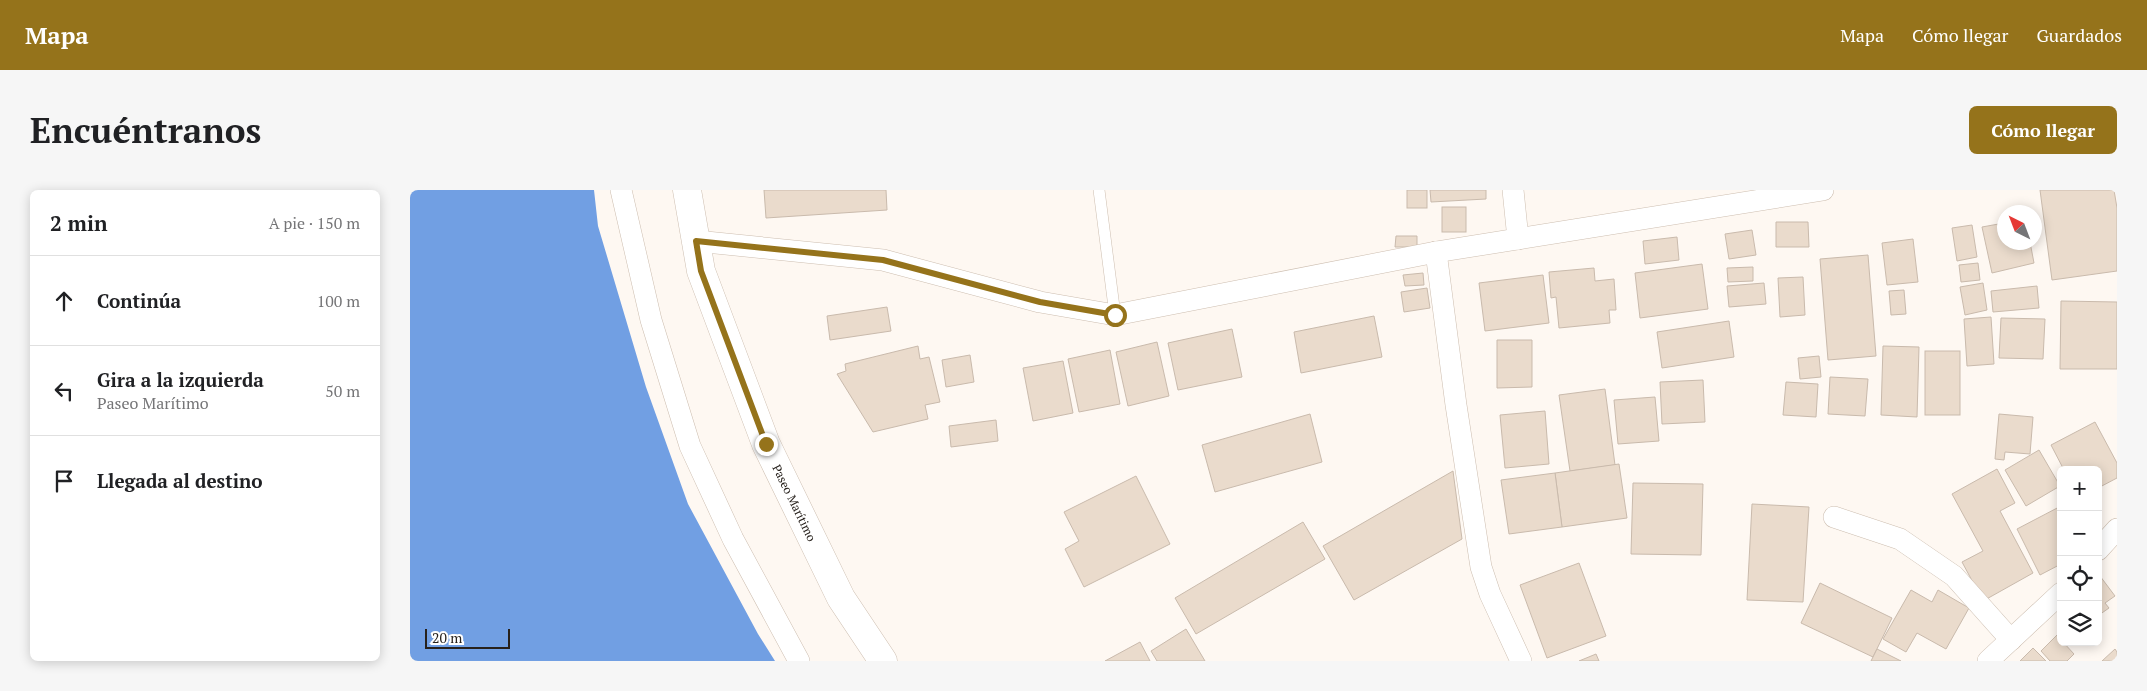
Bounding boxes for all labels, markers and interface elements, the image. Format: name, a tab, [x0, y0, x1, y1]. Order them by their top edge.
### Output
text: Mapa	[25, 19, 89, 51]
text: Mapa	[1840, 23, 1884, 47]
text: Cómo llegar	[1912, 23, 2008, 47]
text: Guardados	[2036, 23, 2122, 47]
button: Cómo llegar	[1969, 106, 2117, 154]
text: Encuéntranos	[30, 107, 261, 153]
north arrow	[1997, 205, 2042, 250]
text: 2 min	[50, 209, 107, 237]
text: A pie · 150 m	[269, 212, 360, 234]
icon: ahead	[50, 287, 78, 315]
text: Continúa	[97, 288, 181, 313]
text: 100 m	[317, 290, 360, 312]
route start	[1104, 304, 1127, 327]
text: Gira a la izquierda	[97, 367, 264, 392]
icon: left	[50, 377, 78, 405]
text: 50 m	[325, 380, 360, 402]
text: Paseo Marítimo	[97, 392, 209, 414]
route end	[755, 433, 778, 456]
street label: Paseo Marítimo	[769, 462, 820, 544]
map controls	[2057, 466, 2102, 646]
button: +	[2057, 466, 2102, 511]
icon: arrive	[50, 467, 78, 495]
text: Llegada al destino	[97, 468, 263, 493]
button: −	[2057, 511, 2102, 556]
button: locate	[2057, 556, 2102, 601]
button: layers	[2057, 601, 2102, 646]
scale bar	[425, 626, 510, 649]
text: 20 m	[432, 628, 462, 647]

